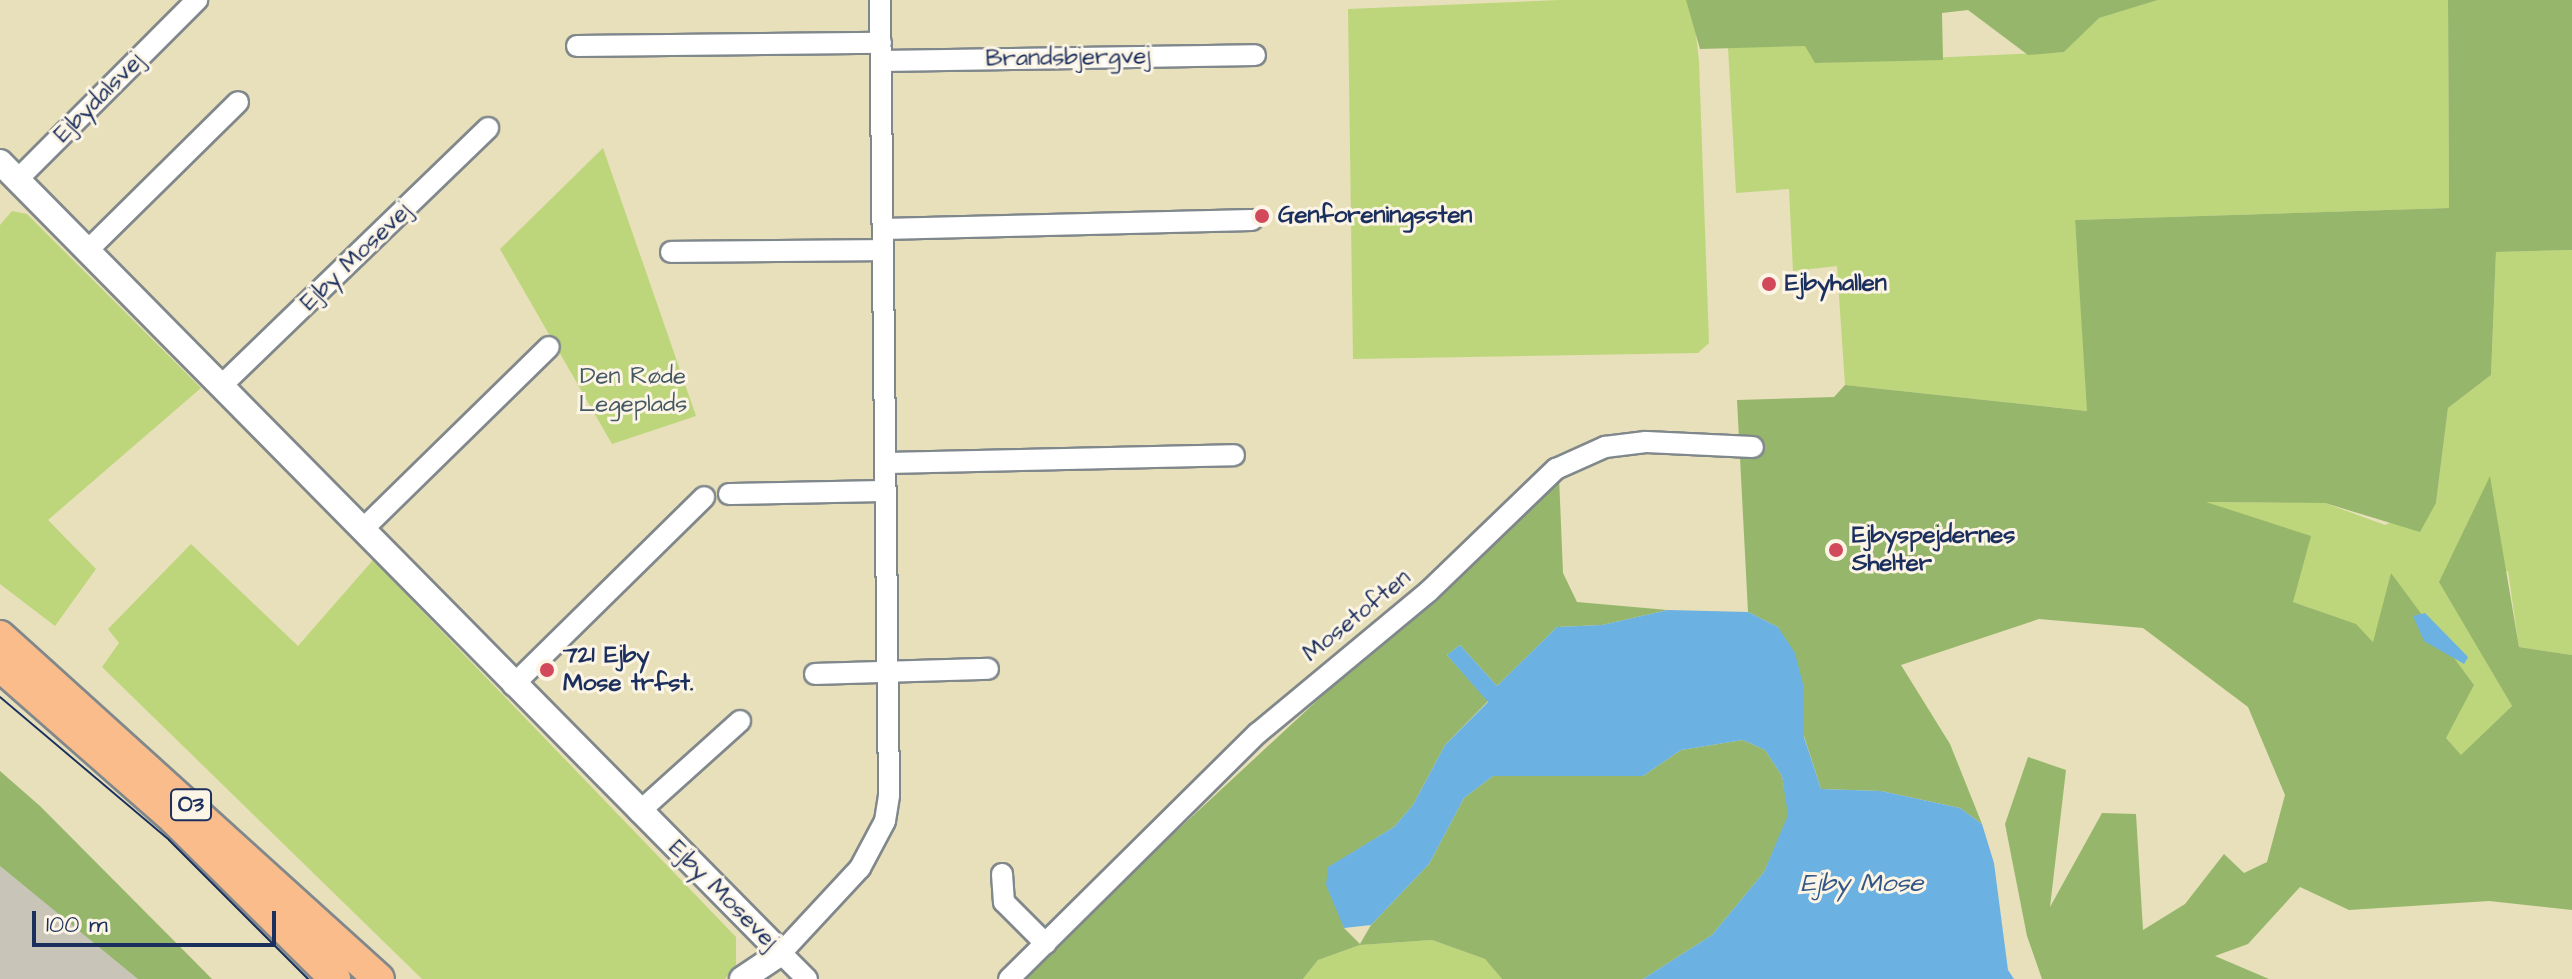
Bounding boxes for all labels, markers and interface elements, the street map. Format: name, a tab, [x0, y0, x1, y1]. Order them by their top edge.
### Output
street label: Brandsbjergvej	[985, 42, 1151, 74]
street label: Ejbydalsvej	[48, 47, 150, 149]
street label: Ejby Mosevej	[295, 197, 417, 317]
place label: Genforeningssten	[1278, 202, 1472, 230]
marker: Genforeningssten	[1253, 207, 1271, 225]
place label: Ejbyhallen	[1785, 270, 1887, 298]
marker: Ejbyhallen	[1760, 275, 1778, 293]
park label: Den Røde Legeplads	[579, 363, 687, 419]
place label: Ejbyspejdernes Shelter	[1852, 522, 2015, 578]
marker: Ejbyspejdernes Shelter	[1827, 541, 1845, 559]
street label: Mosetoften	[1297, 564, 1417, 668]
place label: 721 Ejby Mose trfst.	[563, 642, 693, 698]
marker: 721 Ejby Mose trfst.	[538, 661, 556, 679]
road number: O3	[169, 787, 213, 823]
street label: Ejby Mosevej	[662, 834, 784, 956]
water label: Ejby Mose	[1801, 868, 1923, 900]
scale bar	[36, 895, 280, 945]
text: 100 m	[46, 908, 108, 942]

